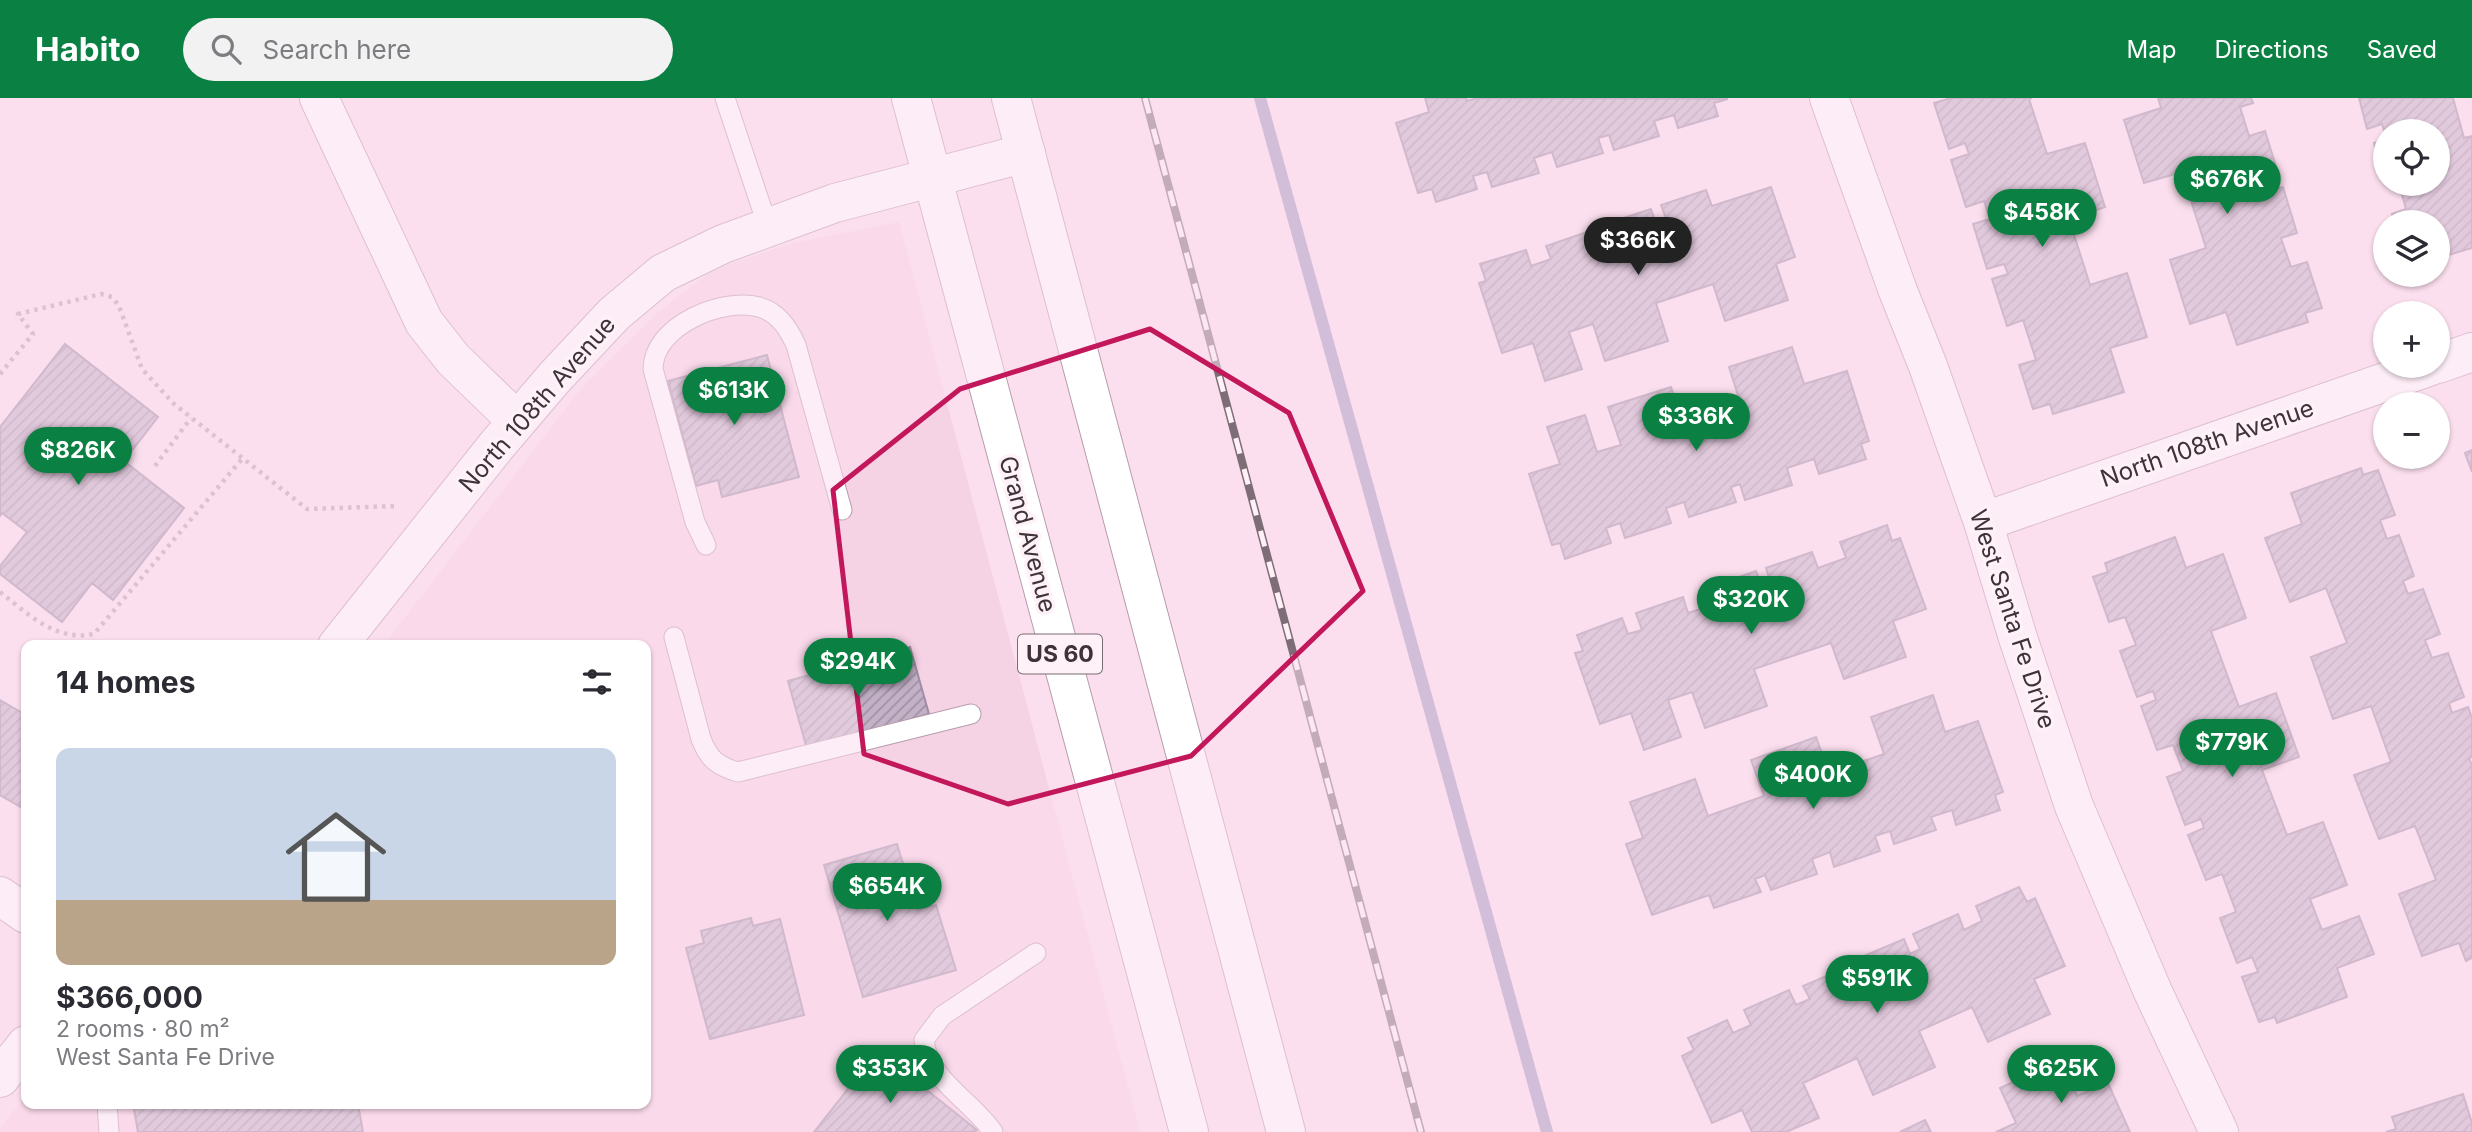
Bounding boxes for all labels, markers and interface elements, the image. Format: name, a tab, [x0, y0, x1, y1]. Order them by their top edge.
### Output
search box	[183, 18, 673, 81]
text: Habito	[35, 29, 141, 69]
icon: search	[207, 30, 245, 68]
text: Search here	[263, 34, 411, 65]
text: Map	[2127, 35, 2176, 64]
text: Directions	[2214, 35, 2329, 64]
text: Saved	[2367, 35, 2437, 64]
map controls	[2373, 119, 2450, 469]
button: locate	[2373, 119, 2450, 196]
pin: $676K	[2178, 156, 2276, 216]
text: $676K	[2190, 165, 2264, 193]
pin: $458K	[1993, 190, 2091, 249]
text: $458K	[2004, 198, 2080, 226]
button: layers	[2373, 210, 2450, 287]
pin: $366K	[1589, 218, 1687, 277]
text: $366K	[1600, 226, 1676, 254]
button: +	[2373, 301, 2450, 378]
street label: North 108th Avenue	[453, 310, 621, 498]
pin: $613K	[685, 368, 783, 427]
text: $613K	[698, 376, 770, 404]
button: −	[2373, 392, 2450, 469]
street label: North 108th Avenue	[2097, 393, 2317, 493]
pin: $336K	[1647, 394, 1745, 453]
text: $336K	[1658, 402, 1734, 430]
pin: $826K	[29, 428, 127, 487]
text: $826K	[40, 436, 116, 464]
street label: Grand Avenue	[993, 453, 1063, 615]
street label: West Santa Fe Drive	[1964, 506, 2062, 732]
pin: $320K	[1702, 576, 1800, 636]
text: $320K	[1713, 585, 1789, 613]
road number: US 60	[1018, 634, 1102, 674]
pin: $294K	[809, 638, 907, 698]
text: $294K	[820, 647, 896, 675]
icon: filters	[578, 663, 616, 701]
text: 14 homes	[56, 664, 195, 700]
pin: $779K	[2183, 720, 2281, 779]
text: $779K	[2195, 728, 2269, 756]
pin: $400K	[1764, 752, 1862, 811]
text: $400K	[1774, 760, 1852, 788]
icon: home	[273, 794, 399, 920]
pin: $654K	[838, 864, 936, 923]
text: $654K	[849, 872, 925, 900]
pin: $591K	[1828, 956, 1926, 1015]
text: $591K	[1841, 964, 1913, 992]
text: $366,000	[56, 979, 203, 1015]
text: 2 rooms · 80 m²	[56, 1015, 230, 1043]
text: West Santa Fe Drive	[56, 1043, 275, 1071]
pin: $353K	[841, 1046, 939, 1105]
pin: $625K	[2012, 1046, 2110, 1105]
text: $353K	[852, 1054, 928, 1082]
text: $625K	[2023, 1054, 2099, 1082]

